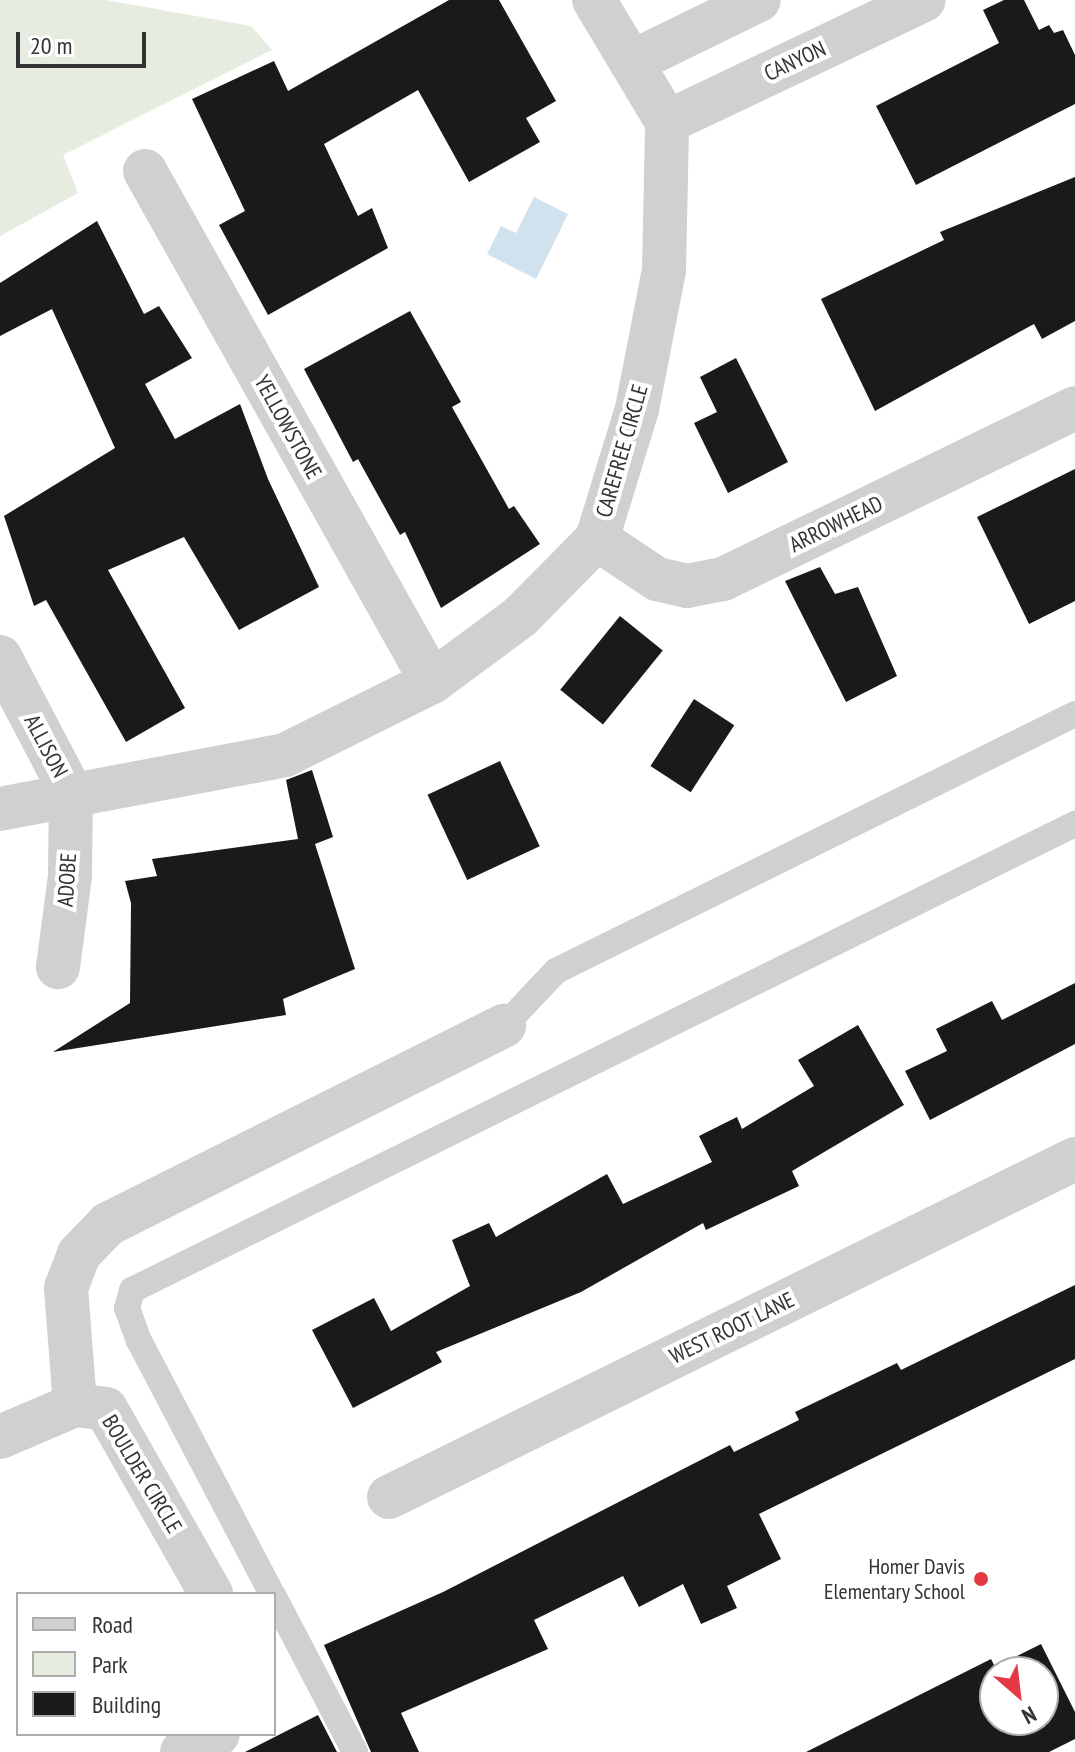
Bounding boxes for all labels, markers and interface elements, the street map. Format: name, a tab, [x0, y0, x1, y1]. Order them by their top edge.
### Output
scale bar	[20, 16, 150, 66]
text: 20 m	[30, 30, 72, 61]
street label: CANYON	[760, 35, 830, 87]
street label: YELLOWSTONE	[249, 370, 327, 484]
street label: CAREFREE CIRCLE	[590, 382, 654, 520]
street label: ARROWHEAD	[785, 490, 887, 558]
street label: ALLISON	[19, 710, 73, 782]
street label: ADOBE	[52, 852, 82, 908]
street label: WEST ROOT LANE	[665, 1286, 799, 1370]
street label: BOULDER CIRCLE	[96, 1410, 188, 1538]
place label: Homer Davis Elementary School	[823, 1553, 965, 1604]
marker: Homer Davis Elementary School	[972, 1570, 990, 1588]
legend	[16, 1592, 276, 1736]
text: Road	[92, 1609, 133, 1640]
text: Park	[92, 1649, 128, 1680]
north arrow	[979, 1656, 1059, 1736]
text: Building	[92, 1689, 161, 1720]
text: N	[1018, 1700, 1041, 1731]

